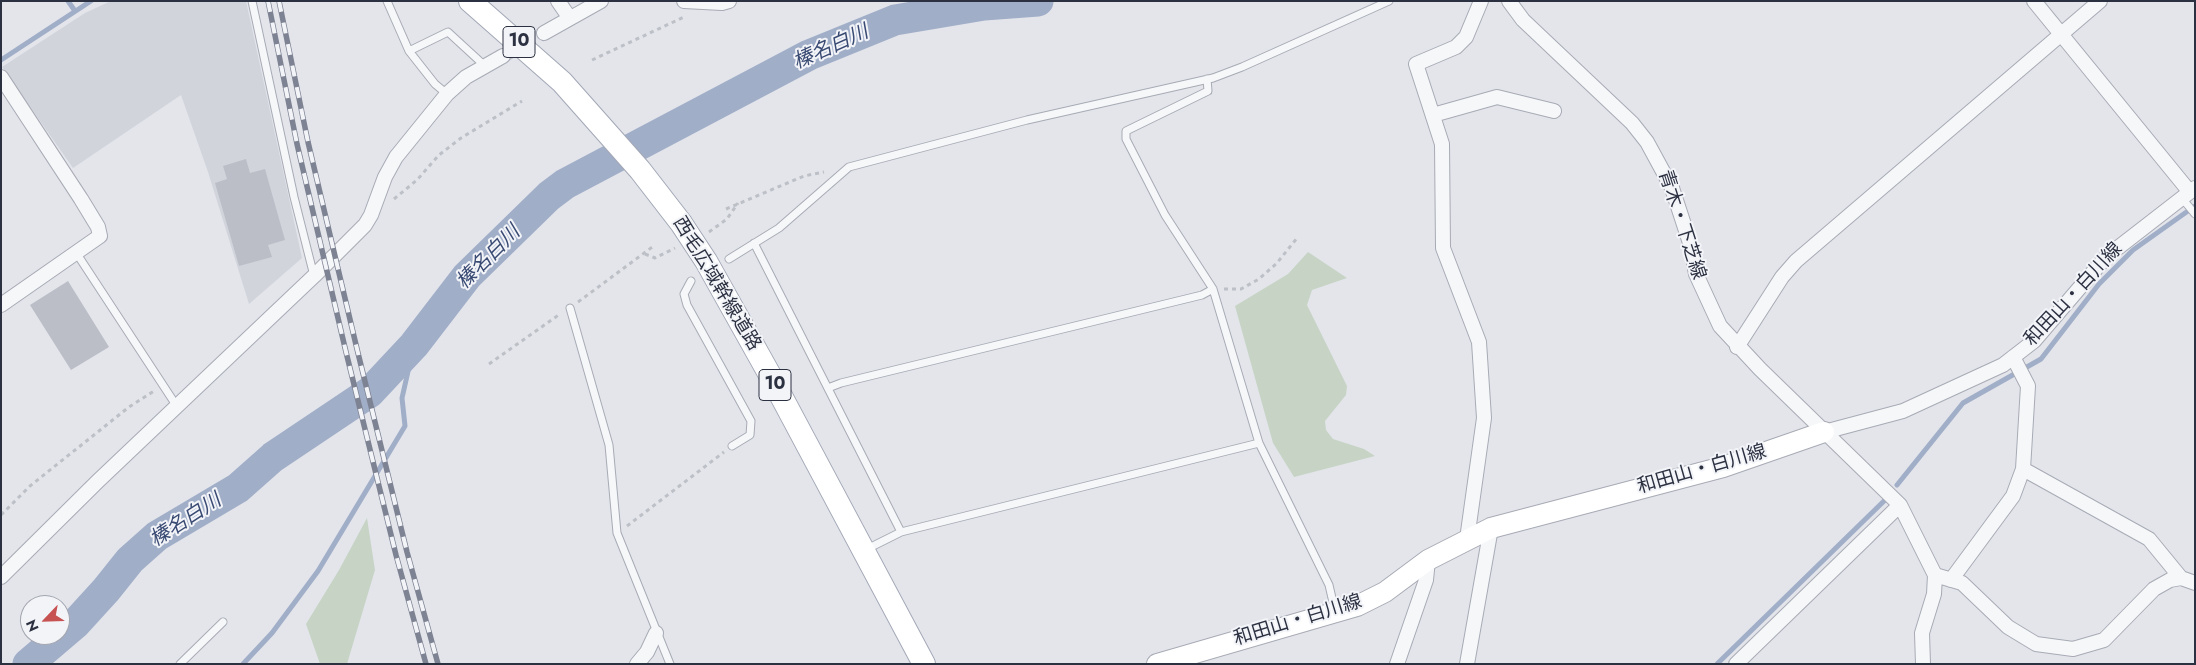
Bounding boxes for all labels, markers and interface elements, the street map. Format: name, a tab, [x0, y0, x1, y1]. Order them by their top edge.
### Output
water label: 榛名白川	[790, 21, 872, 75]
road number: 10	[503, 27, 535, 58]
street label: 青木・下芝線	[1653, 167, 1709, 283]
street label: 西毛広域幹線道路	[667, 213, 765, 355]
water label: 榛名白川	[452, 221, 526, 295]
street label: 和田山・白川線	[2020, 239, 2128, 351]
road number: 10	[759, 370, 791, 400]
street label: 和田山・白川線	[1635, 441, 1769, 499]
water label: 榛名白川	[146, 489, 226, 553]
street label: 和田山・白川線	[1231, 591, 1365, 651]
north arrow	[20, 595, 70, 645]
text: N	[21, 617, 44, 635]

